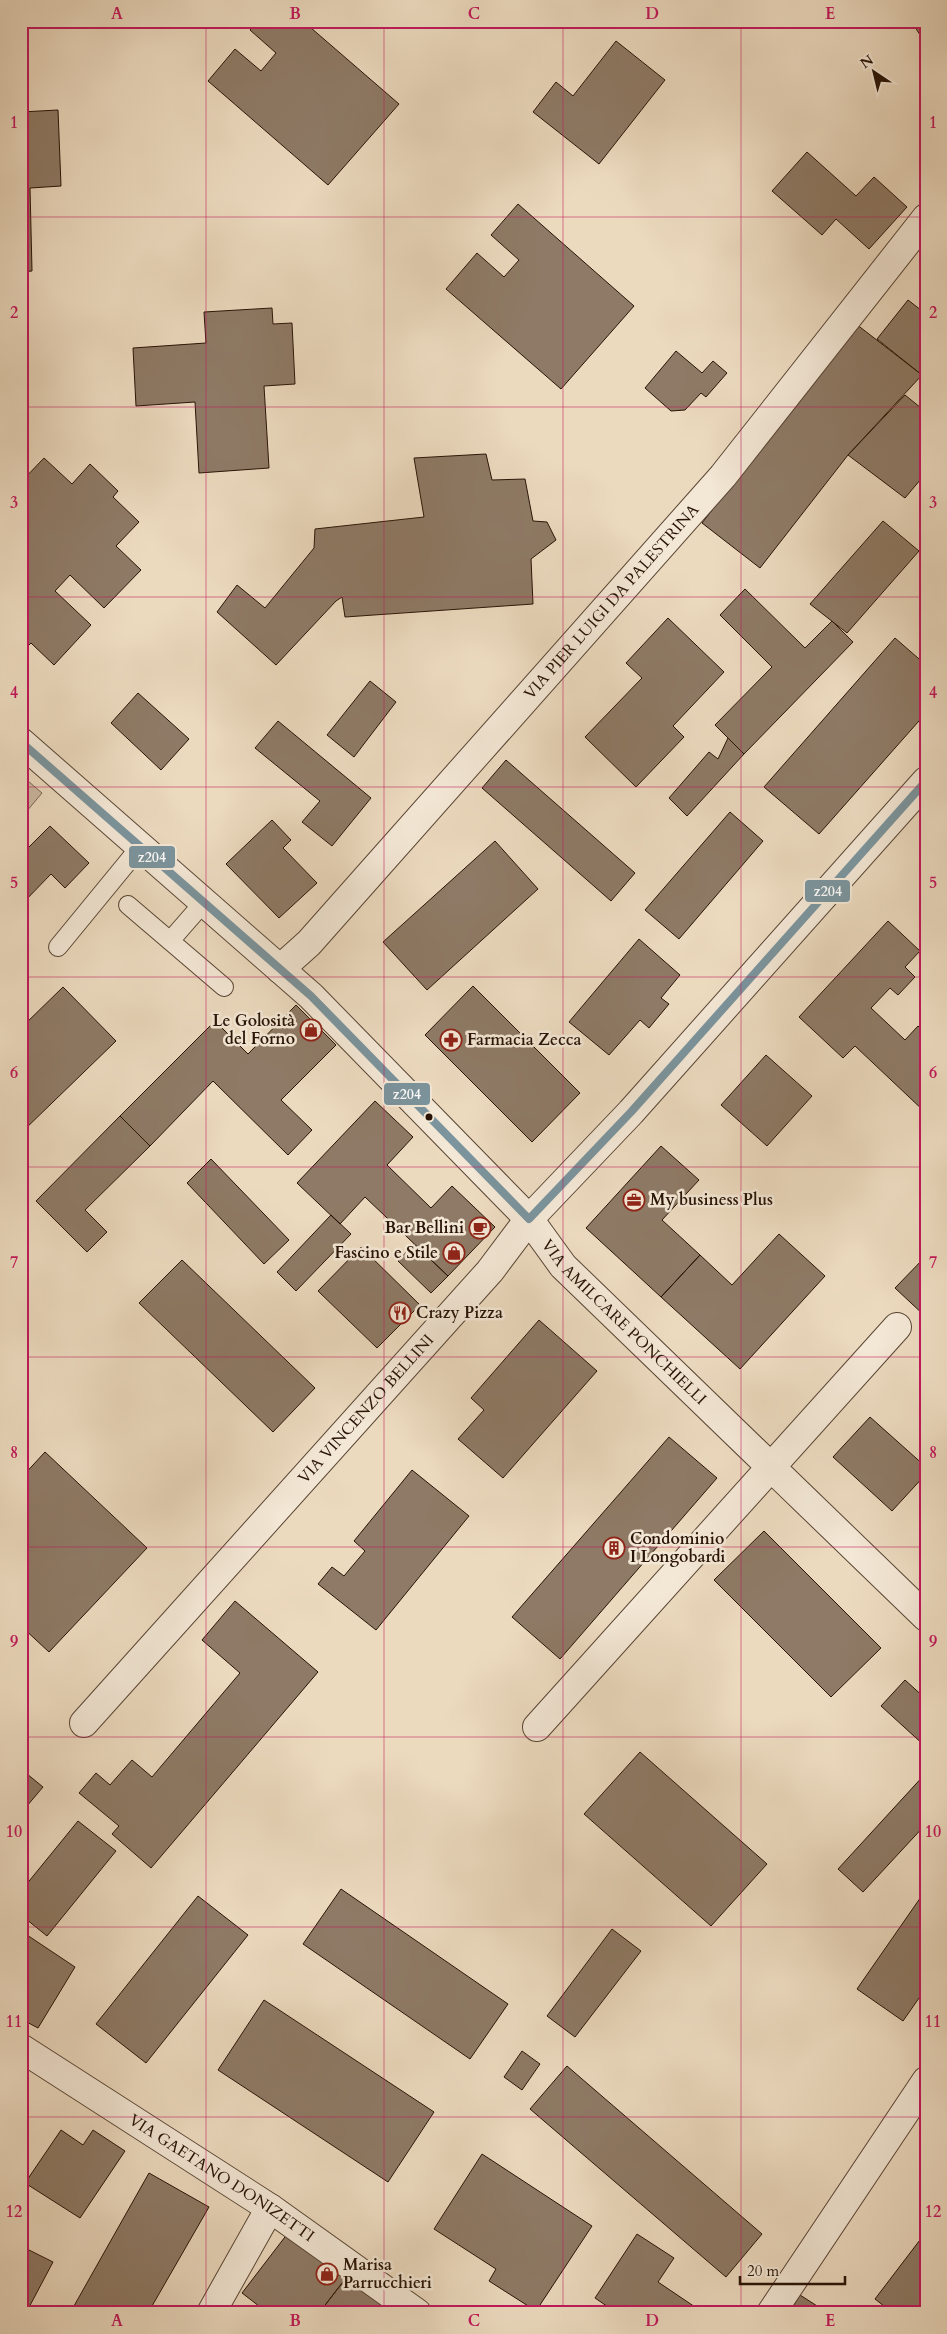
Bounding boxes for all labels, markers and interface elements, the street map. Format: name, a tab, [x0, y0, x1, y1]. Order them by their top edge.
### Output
text: A	[111, 3, 123, 25]
text: B	[289, 3, 301, 25]
text: C	[468, 3, 480, 25]
text: D	[645, 3, 659, 25]
text: E	[825, 3, 835, 25]
north arrow	[850, 48, 900, 98]
text: N	[856, 50, 877, 73]
text: 1	[10, 112, 18, 134]
text: 1	[929, 112, 937, 134]
text: 2	[10, 302, 18, 324]
text: 2	[929, 302, 937, 324]
text: 3	[10, 492, 18, 514]
text: 3	[929, 492, 937, 514]
street label: VIA PIER LUIGI DA PALESTRINA	[519, 499, 704, 704]
text: 4	[10, 682, 18, 704]
text: 4	[929, 682, 937, 704]
line badge: z204	[128, 845, 176, 869]
text: z204	[138, 848, 166, 867]
text: 5	[10, 872, 18, 894]
text: 5	[929, 872, 937, 894]
line badge: z204	[804, 879, 851, 903]
text: z204	[814, 882, 842, 901]
place label: Le Golosità del Forno	[212, 1010, 295, 1050]
shop icon: Le Golosità del Forno	[299, 1018, 323, 1042]
pharmacy icon: Farmacia Zecca	[439, 1028, 463, 1052]
place label: Farmacia Zecca	[467, 1029, 581, 1051]
text: 6	[10, 1062, 18, 1084]
text: 6	[929, 1062, 937, 1084]
line badge: z204	[383, 1082, 431, 1106]
text: z204	[393, 1085, 421, 1104]
unlabelled marker	[424, 1112, 434, 1122]
office icon: My business Plus	[622, 1188, 646, 1212]
place label: My business Plus	[650, 1189, 773, 1211]
cafe icon: Bar Bellini	[468, 1216, 492, 1240]
place label: Bar Bellini	[384, 1217, 464, 1239]
street label: VIA AMILCARE PONCHIELLI	[536, 1235, 711, 1410]
shop icon: Fascino e Stile	[442, 1241, 466, 1265]
place label: Fascino e Stile	[334, 1242, 438, 1264]
text: 7	[10, 1252, 18, 1274]
text: 7	[929, 1252, 937, 1274]
restaurant icon: Crazy Pizza	[388, 1301, 412, 1325]
place label: Crazy Pizza	[416, 1302, 503, 1324]
street label: VIA VINCENZO BELLINI	[293, 1330, 439, 1489]
text: 8	[10, 1442, 18, 1464]
text: 8	[929, 1442, 937, 1464]
place label: Condominio I Longobardi	[630, 1528, 725, 1568]
building icon: Condominio I Longobardi	[602, 1536, 626, 1560]
text: 9	[10, 1631, 18, 1653]
text: 9	[929, 1631, 937, 1653]
text: 10	[6, 1821, 22, 1843]
text: 10	[925, 1821, 941, 1843]
text: 11	[6, 2011, 22, 2033]
text: 11	[925, 2011, 941, 2033]
street label: VIA GAETANO DONIZETTI	[124, 2109, 319, 2247]
text: 12	[6, 2201, 22, 2223]
text: 12	[925, 2201, 941, 2223]
place label: Marisa Parrucchieri	[343, 2254, 432, 2294]
scale bar	[740, 2254, 844, 2286]
text: 20 m	[747, 2261, 779, 2281]
shop icon: Marisa Parrucchieri	[315, 2262, 339, 2286]
text: A	[111, 2310, 123, 2332]
text: B	[289, 2310, 301, 2332]
text: C	[468, 2310, 480, 2332]
text: D	[645, 2310, 659, 2332]
text: E	[825, 2310, 835, 2332]

